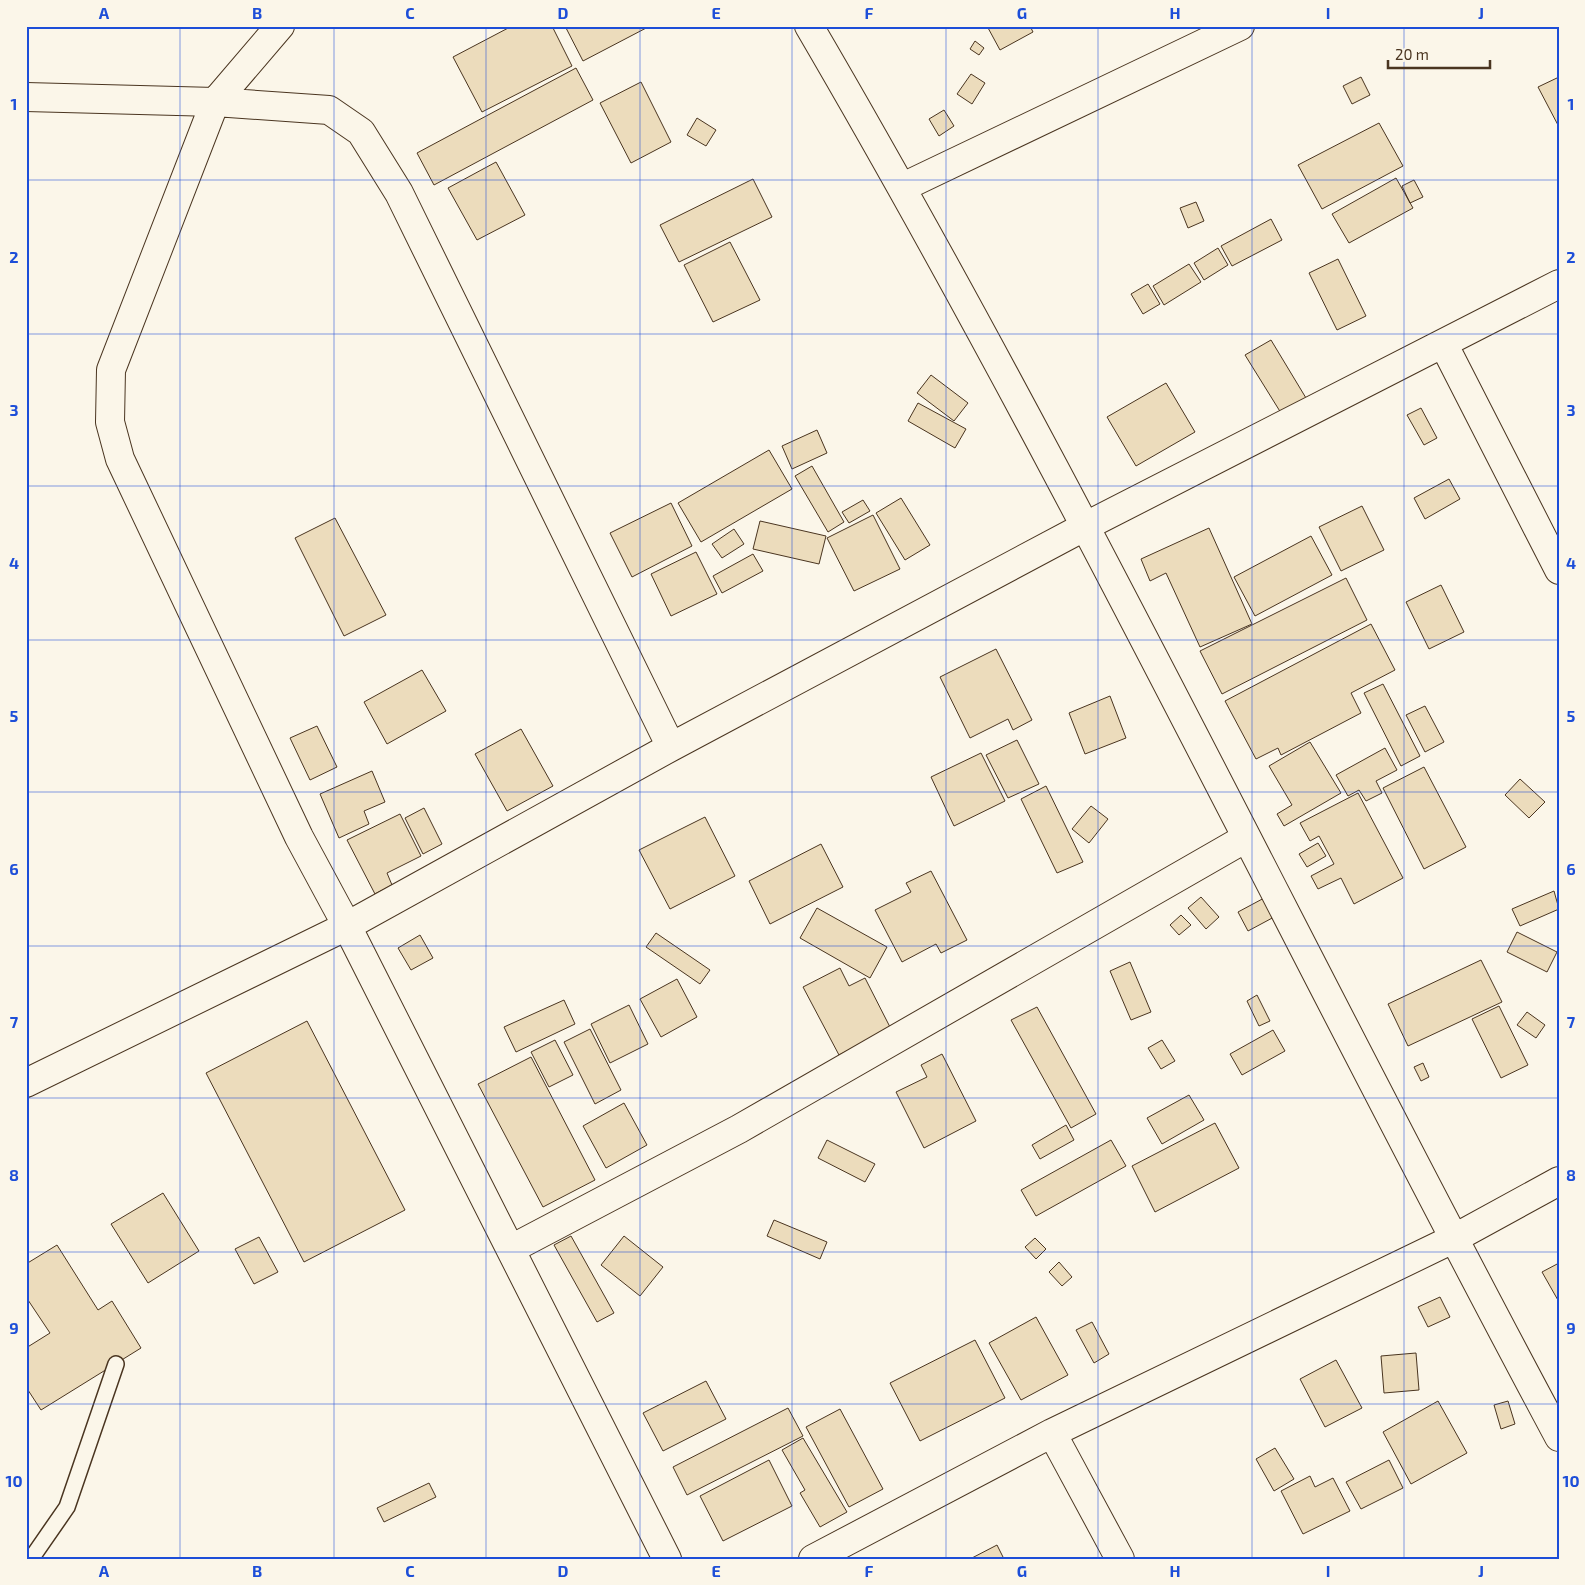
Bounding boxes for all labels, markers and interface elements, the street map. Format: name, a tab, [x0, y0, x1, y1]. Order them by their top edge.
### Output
text: A	[99, 3, 110, 22]
text: B	[252, 3, 262, 22]
text: C	[405, 3, 415, 22]
text: D	[558, 3, 569, 22]
text: E	[711, 3, 721, 22]
text: F	[865, 3, 874, 22]
text: G	[1017, 3, 1027, 22]
text: H	[1169, 3, 1181, 22]
text: I	[1326, 3, 1330, 22]
text: J	[1478, 3, 1484, 22]
scale bar	[1388, 38, 1490, 70]
text: 20 m	[1395, 45, 1429, 63]
text: 1	[11, 94, 17, 113]
text: 1	[1568, 94, 1574, 113]
text: 2	[9, 247, 19, 266]
text: 2	[1566, 247, 1576, 266]
text: 3	[9, 400, 19, 419]
text: 3	[1566, 400, 1576, 419]
text: 4	[9, 553, 19, 572]
text: 4	[1566, 553, 1576, 572]
text: 5	[10, 706, 19, 725]
text: 5	[1567, 706, 1576, 725]
text: 6	[9, 859, 19, 878]
text: 6	[1566, 859, 1576, 878]
text: 7	[10, 1012, 19, 1031]
text: 7	[1567, 1012, 1576, 1031]
text: 8	[9, 1165, 19, 1184]
text: 8	[1566, 1165, 1576, 1184]
text: 9	[9, 1318, 19, 1337]
text: 9	[1566, 1318, 1576, 1337]
text: 10	[5, 1471, 23, 1490]
text: 10	[1562, 1471, 1580, 1490]
text: A	[99, 1561, 110, 1580]
text: B	[252, 1561, 262, 1580]
text: C	[405, 1561, 415, 1580]
text: D	[558, 1561, 569, 1580]
text: E	[711, 1561, 721, 1580]
text: F	[865, 1561, 874, 1580]
text: G	[1017, 1561, 1027, 1580]
text: H	[1169, 1561, 1181, 1580]
text: I	[1326, 1561, 1330, 1580]
text: J	[1478, 1561, 1484, 1580]

